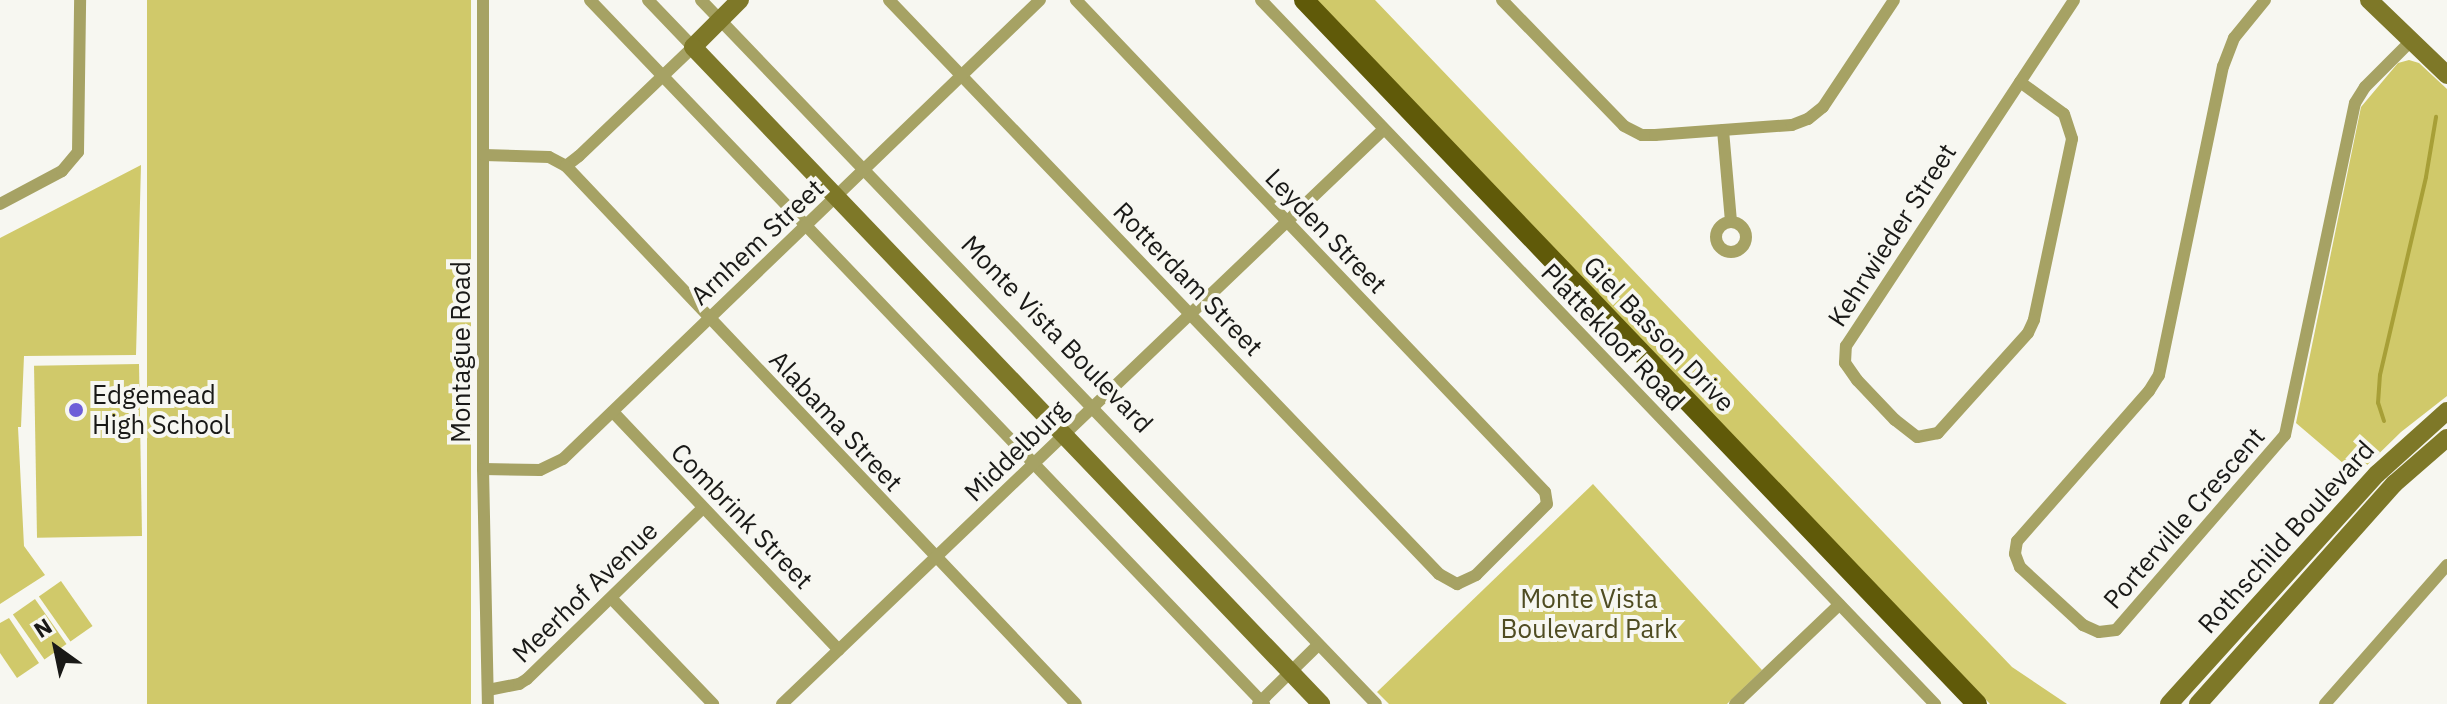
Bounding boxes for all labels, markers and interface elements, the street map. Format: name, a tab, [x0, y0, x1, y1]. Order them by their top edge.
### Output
street label: Kehrwieder Street	[1821, 138, 1963, 332]
street label: Leyden Street	[1259, 162, 1393, 300]
street label: Arnhem Street	[684, 173, 830, 311]
street label: Rotterdam Street	[1107, 196, 1269, 362]
street label: Monte Vista Boulevard	[955, 229, 1159, 439]
street label: Giel Basson Drive	[1577, 250, 1741, 418]
street label: Plattekloof Road	[1535, 257, 1691, 417]
street label: Montague Road	[445, 261, 477, 443]
street label: Alabama Street	[763, 344, 909, 498]
place label: Edgemead High School	[92, 379, 231, 440]
street label: Middelburg	[958, 394, 1074, 508]
marker: Edgemead High School	[67, 401, 85, 419]
street label: Porterville Crescent	[2097, 421, 2271, 615]
street label: Rothschild Boulevard	[2191, 434, 2381, 640]
street label: Combrink Street	[665, 437, 819, 595]
street label: Meerhof Avenue	[506, 515, 664, 669]
park label: Monte Vista Boulevard Park	[1500, 583, 1678, 644]
north arrow	[16, 608, 96, 688]
text: N	[28, 611, 57, 644]

